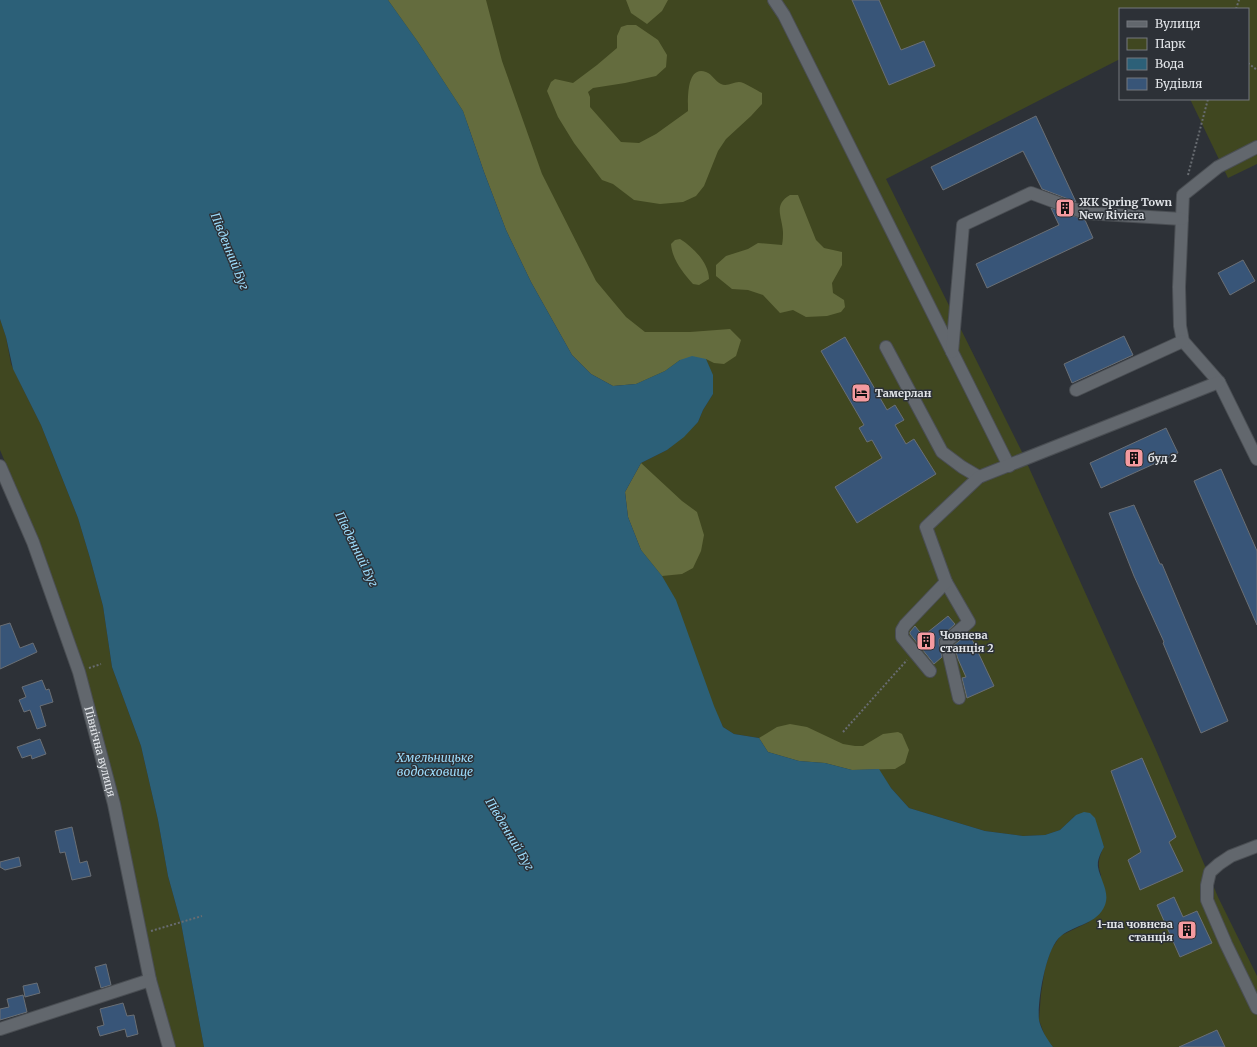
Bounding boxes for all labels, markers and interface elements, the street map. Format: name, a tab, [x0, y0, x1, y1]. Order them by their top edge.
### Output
legend	[1119, 8, 1249, 100]
text: Вулиця	[1155, 16, 1200, 31]
text: Парк	[1155, 36, 1186, 51]
text: Вода	[1155, 56, 1185, 71]
text: Будівля	[1155, 76, 1202, 91]
place label: ЖК Spring Town New Riviera	[1079, 195, 1173, 222]
building icon: ЖК Spring Town New Riviera	[1054, 197, 1076, 219]
water label: Південний Буг	[208, 210, 253, 292]
hotel icon: Тамерлан	[850, 382, 872, 404]
place label: Тамерлан	[875, 386, 932, 400]
building icon: буд 2	[1123, 447, 1145, 469]
place label: буд 2	[1148, 451, 1177, 465]
water label: Південний Буг	[332, 509, 382, 590]
place label: Човнева станція 2	[940, 628, 994, 655]
building icon: Човнева станція 2	[915, 630, 937, 652]
street label: Північна вулиця	[81, 705, 119, 799]
water label: Хмельницьке водосховище	[396, 750, 473, 779]
water label: Південний Буг	[482, 795, 538, 873]
place label: 1-ша човнева станція	[1097, 917, 1173, 944]
building icon: 1-ша човнева станція	[1176, 919, 1198, 941]

